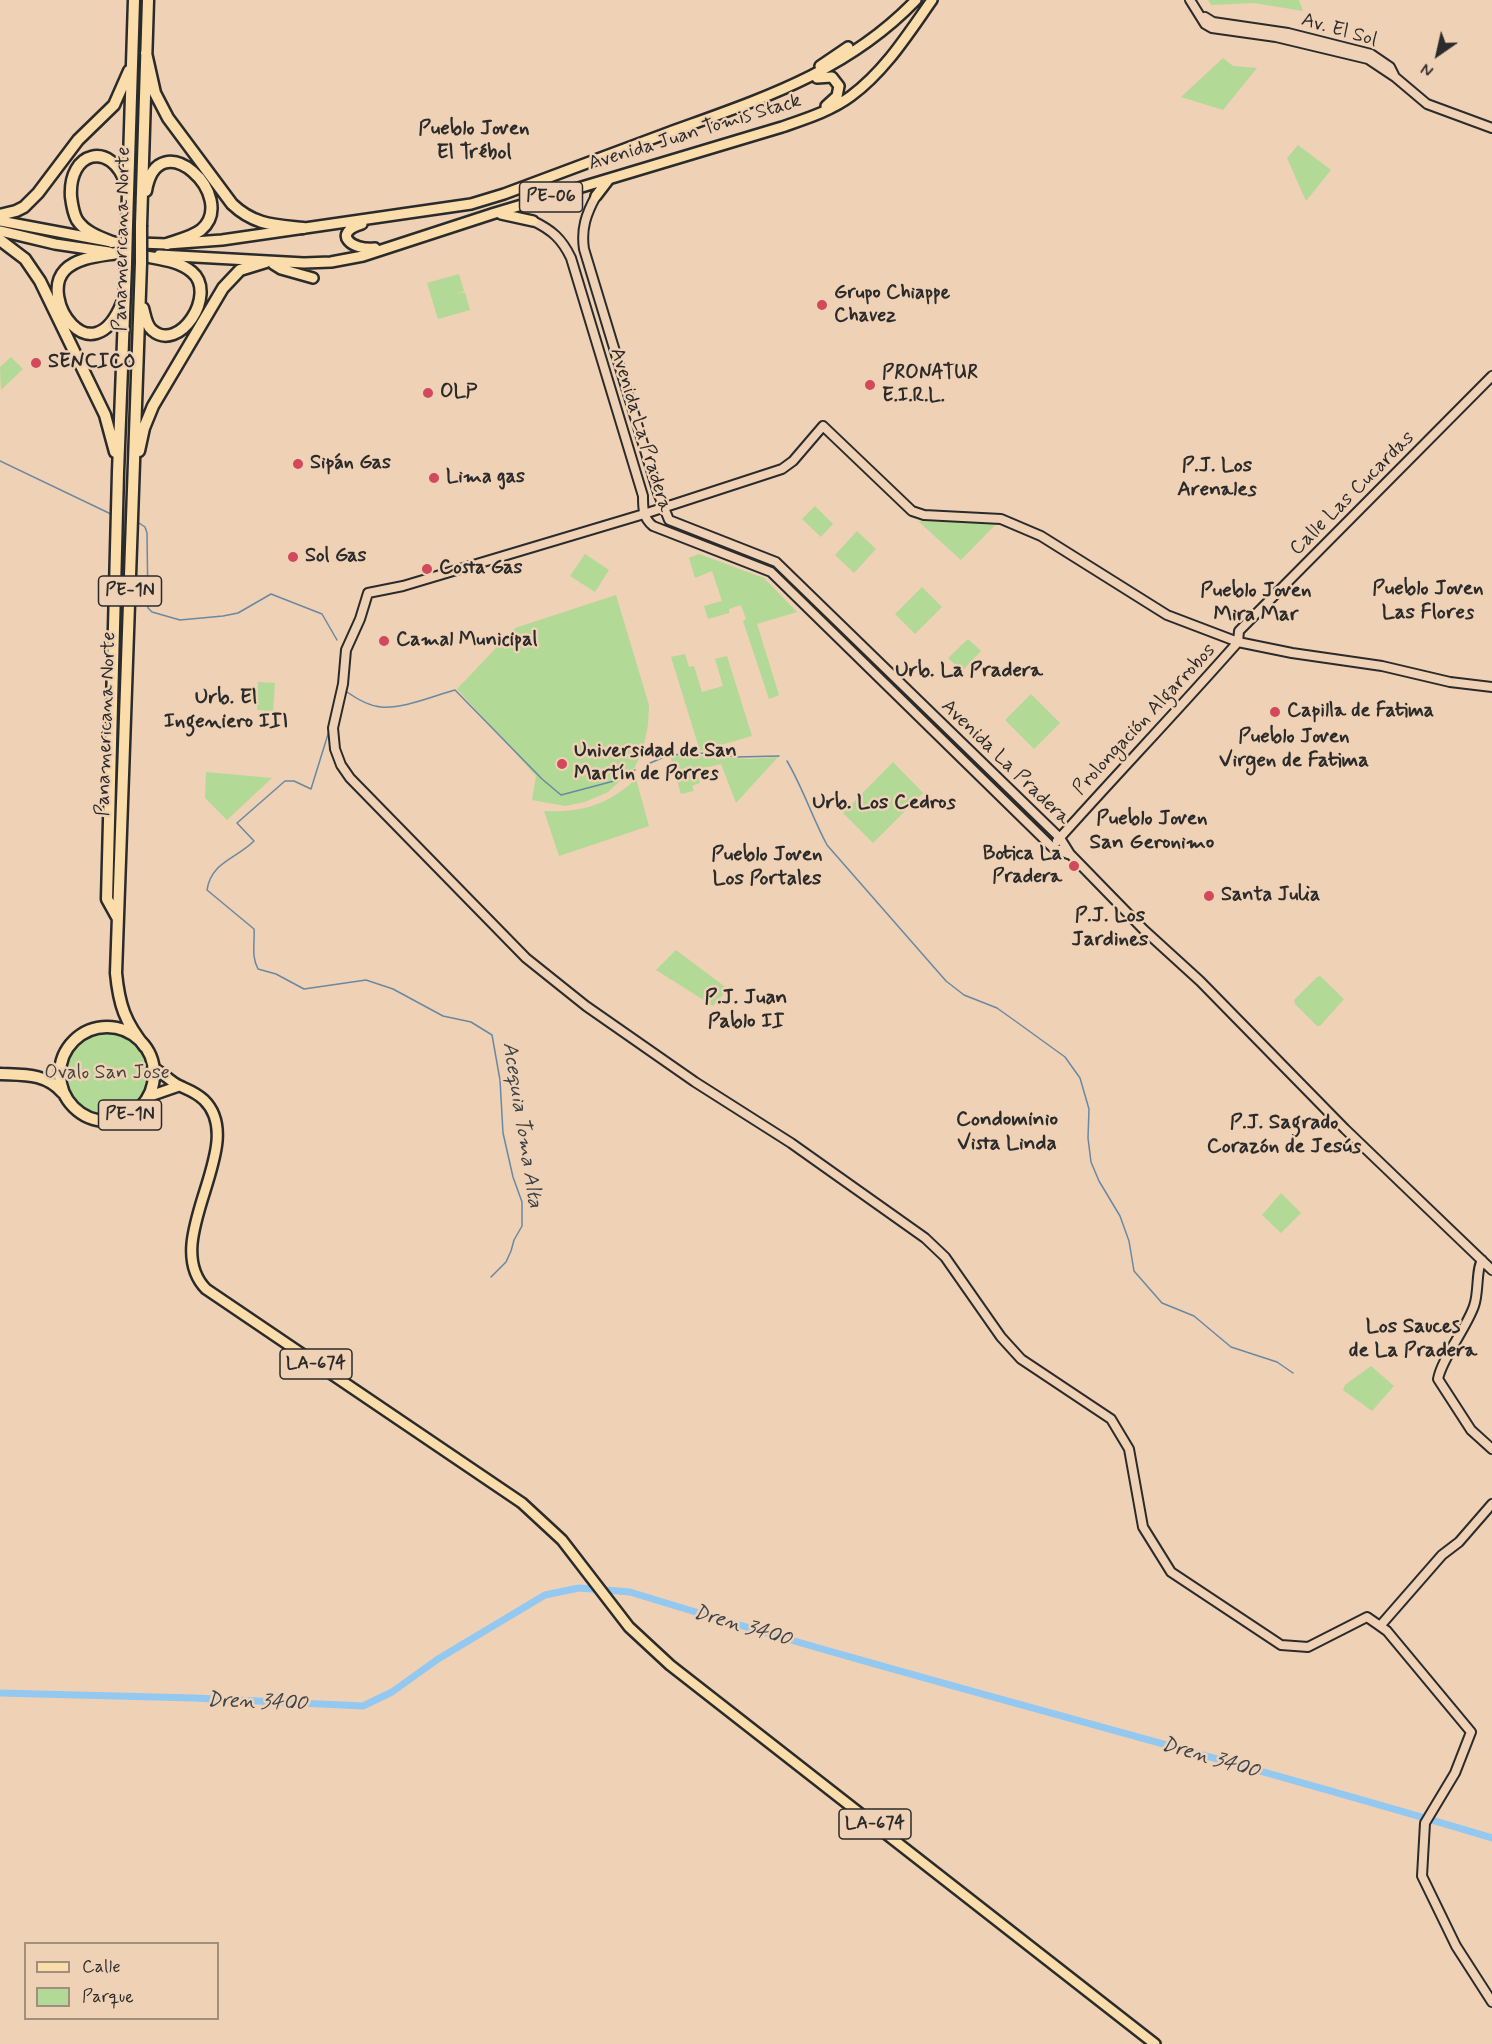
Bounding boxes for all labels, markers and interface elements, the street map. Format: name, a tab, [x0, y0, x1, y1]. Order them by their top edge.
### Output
street label: Av. El Sol	[1298, 9, 1380, 53]
north arrow	[1408, 24, 1468, 84]
text: N	[1417, 58, 1438, 81]
street label: Avenida Juan Tomis Stack	[586, 89, 804, 177]
district label: Pueblo Joven El Trébol	[418, 117, 530, 167]
street label: Panamericana Norte	[109, 146, 137, 332]
road number: PE-06	[520, 182, 582, 212]
place label: Grupo Chiappe Chavez	[834, 282, 950, 329]
marker: Grupo Chiappe Chavez	[815, 298, 829, 312]
street label: Avenida La Pradera	[604, 345, 676, 515]
place label: SENCICO	[48, 351, 135, 375]
marker: SENCICO	[29, 356, 43, 370]
place label: PRONATUR E.I.R.L.	[882, 362, 978, 409]
marker: PRONATUR E.I.R.L.	[863, 378, 877, 392]
place label: OLP	[440, 381, 477, 405]
marker: OLP	[421, 386, 435, 400]
street label: Calle Las Cucardas	[1286, 427, 1420, 561]
place label: Sipán Gas	[310, 452, 391, 476]
district label: P.J. Los Arenales	[1177, 454, 1257, 504]
marker: Sipán Gas	[291, 457, 305, 471]
place label: Lima gas	[446, 466, 525, 490]
marker: Lima gas	[427, 471, 441, 485]
place label: Sol Gas	[305, 545, 367, 569]
marker: Sol Gas	[286, 550, 300, 564]
place label: Costa Gas	[439, 557, 522, 581]
marker: Costa Gas	[420, 562, 434, 576]
road number: PE-1N	[98, 576, 162, 606]
district label: Pueblo Joven Las Flores	[1372, 577, 1484, 627]
district label: Pueblo Joven Mira Mar	[1200, 579, 1312, 629]
place label: Camal Municipal	[396, 629, 537, 653]
street label: Panamericana Norte	[92, 631, 122, 817]
marker: Camal Municipal	[377, 634, 391, 648]
street label: Prolongación Algarrobos	[1068, 639, 1222, 801]
district label: Urb. La Pradera	[895, 659, 1043, 685]
district label: Urb. El Ingeniero III	[164, 686, 288, 736]
street label: Avenida La Pradera	[935, 695, 1075, 831]
place label: Capilla de Fatima	[1287, 700, 1434, 724]
marker: Capilla de Fatima	[1268, 705, 1282, 719]
district label: Pueblo Joven Virgen de Fatima	[1219, 725, 1369, 775]
place label: Universidad de San Martín de Porres	[574, 740, 737, 787]
marker: Universidad de San Martín de Porres	[555, 757, 569, 771]
district label: Urb. Los Cedros	[812, 791, 956, 817]
district label: Pueblo Joven San Geronimo	[1090, 807, 1214, 857]
district label: Pueblo Joven Los Portales	[711, 843, 823, 893]
place label: Botica La Pradera	[983, 843, 1062, 890]
marker: Botica La Pradera	[1067, 859, 1081, 873]
place label: Santa Julia	[1221, 884, 1320, 908]
marker: Santa Julia	[1202, 889, 1216, 903]
district label: P.J. Los Jardines	[1072, 904, 1148, 954]
district label: P.J. Juan Pablo II	[705, 986, 787, 1036]
water label: Acequia Toma Alta	[495, 1040, 547, 1210]
park label: Ovalo San Jose	[44, 1062, 170, 1086]
road number: PE-1N	[98, 1100, 162, 1130]
district label: Condominio Vista Linda	[956, 1108, 1058, 1158]
district label: P.J. Sagrado Corazón de Jesús	[1207, 1111, 1361, 1161]
district label: Los Sauces de La Pradera	[1349, 1315, 1477, 1365]
road number: LA-674	[280, 1349, 352, 1379]
water label: Dren 3400	[690, 1601, 794, 1653]
water label: Dren 3400	[206, 1689, 308, 1717]
water label: Dren 3400	[1158, 1733, 1262, 1785]
road number: LA-674	[839, 1809, 911, 1839]
legend	[24, 1942, 219, 2020]
text: Calle	[82, 1955, 121, 1979]
text: Parque	[82, 1985, 134, 2009]

